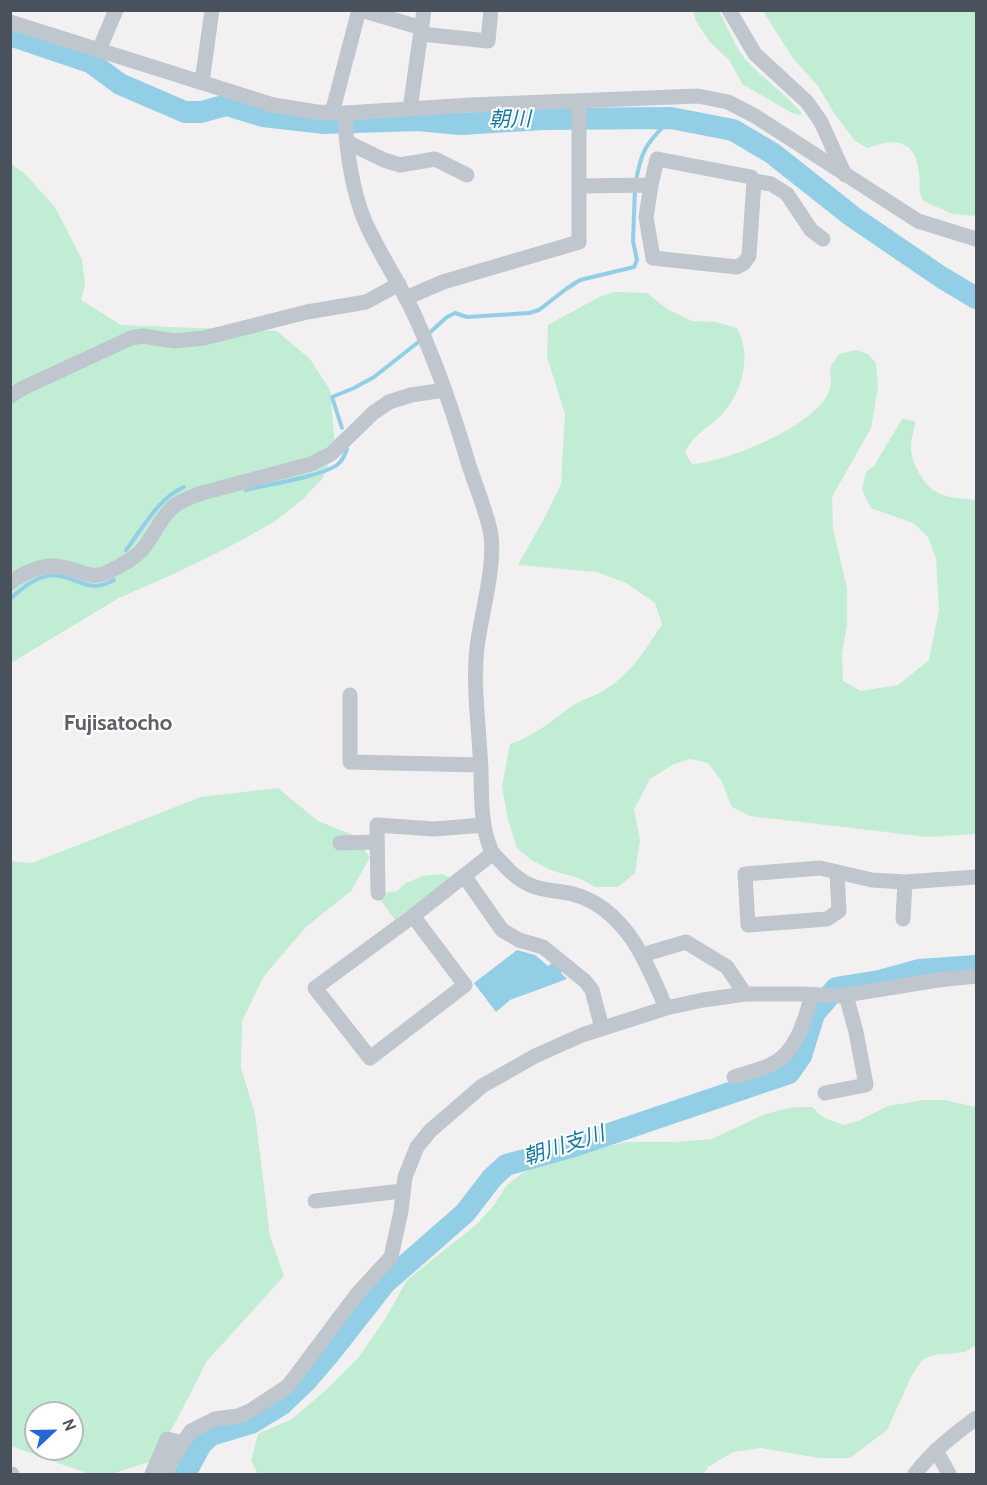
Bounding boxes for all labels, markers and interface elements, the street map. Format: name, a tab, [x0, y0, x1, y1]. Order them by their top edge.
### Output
water label: 朝川	[489, 107, 531, 133]
district label: Fujisatocho	[64, 711, 172, 737]
water label: 朝川支川	[520, 1121, 608, 1171]
north arrow	[24, 1401, 84, 1461]
text: N	[58, 1416, 80, 1434]

